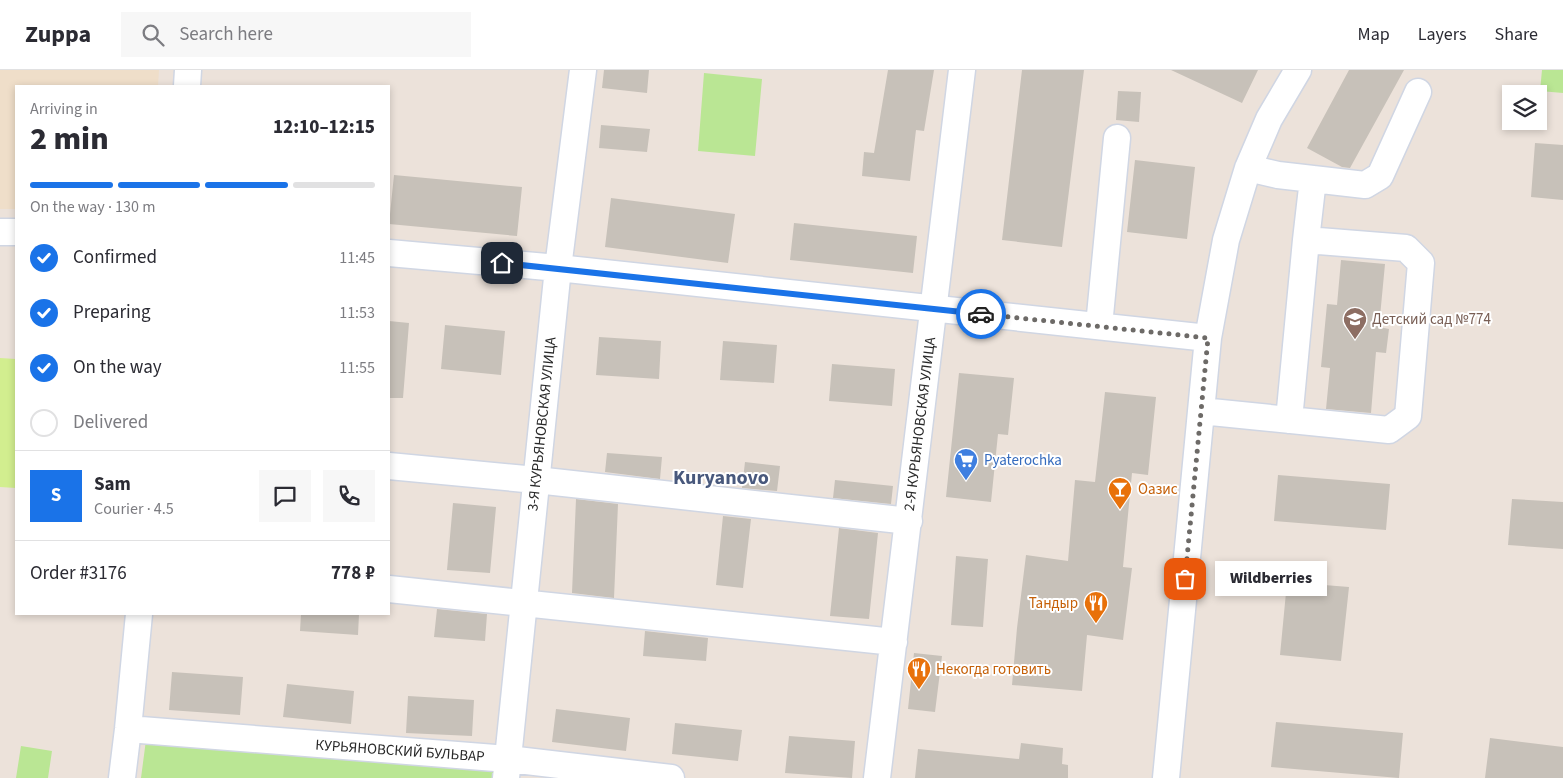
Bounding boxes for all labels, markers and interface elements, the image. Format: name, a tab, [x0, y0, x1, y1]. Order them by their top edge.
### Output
search box	[121, 12, 471, 57]
text: Zuppa	[25, 17, 91, 52]
icon: search	[139, 21, 167, 49]
text: Search here	[179, 21, 273, 48]
text: Map	[1358, 22, 1390, 47]
text: Layers	[1418, 22, 1467, 47]
text: Share	[1495, 22, 1538, 47]
map controls	[1502, 85, 1547, 130]
button: layers	[1502, 85, 1547, 130]
text: Arriving in	[30, 98, 98, 120]
text: 12:10–12:15	[273, 114, 375, 141]
text: 2 min	[30, 116, 109, 162]
text: On the way · 130 m	[30, 196, 155, 218]
pin	[481, 242, 523, 284]
icon: check	[30, 244, 58, 272]
text: Confirmed	[73, 244, 157, 271]
text: 11:45	[339, 247, 375, 269]
icon: home	[488, 249, 516, 277]
courier	[956, 289, 1006, 339]
icon: check	[30, 299, 58, 327]
text: Preparing	[73, 299, 151, 326]
icon: car	[967, 300, 995, 328]
text: 11:53	[339, 302, 375, 324]
school or university icon: Детский сад №774	[1342, 306, 1368, 340]
place label: Детский сад №774	[1372, 309, 1491, 330]
street label: 3-Я КУРЬЯНОВСКАЯ УЛИЦА	[522, 335, 562, 512]
street label: 2-Я КУРЬЯНОВСКАЯ УЛИЦА	[899, 335, 941, 512]
icon: check	[30, 354, 58, 382]
text: On the way	[73, 354, 162, 381]
text: 11:55	[339, 357, 375, 379]
text: Delivered	[73, 409, 148, 436]
supermarket icon: Pyaterochka	[953, 447, 979, 481]
place label: Pyaterochka	[984, 450, 1062, 471]
district label: Kuryanovo	[673, 464, 769, 492]
button: chat	[259, 470, 311, 522]
button: phone	[323, 470, 375, 522]
text: Sam	[94, 471, 131, 498]
bar icon: Оазис	[1107, 476, 1133, 510]
place label: Оазис	[1138, 479, 1178, 500]
text: S	[51, 482, 61, 509]
text: Courier · 4.5	[94, 498, 174, 520]
pin	[1164, 558, 1206, 600]
text: Order #3176	[30, 560, 127, 587]
text: 778 ₽	[331, 560, 375, 587]
callout: Wildberries	[1215, 562, 1328, 596]
icon: bag	[1171, 565, 1199, 593]
text: Wildberries	[1230, 567, 1312, 589]
restaurant icon: Тандыр	[1083, 590, 1109, 624]
place label: Тандыр	[1029, 593, 1078, 614]
restaurant icon: Некогда готовить	[906, 656, 932, 690]
place label: Некогда готовить	[936, 659, 1051, 680]
street label: КУРЬЯНОВСКИЙ БУЛЬВАР	[315, 735, 485, 767]

